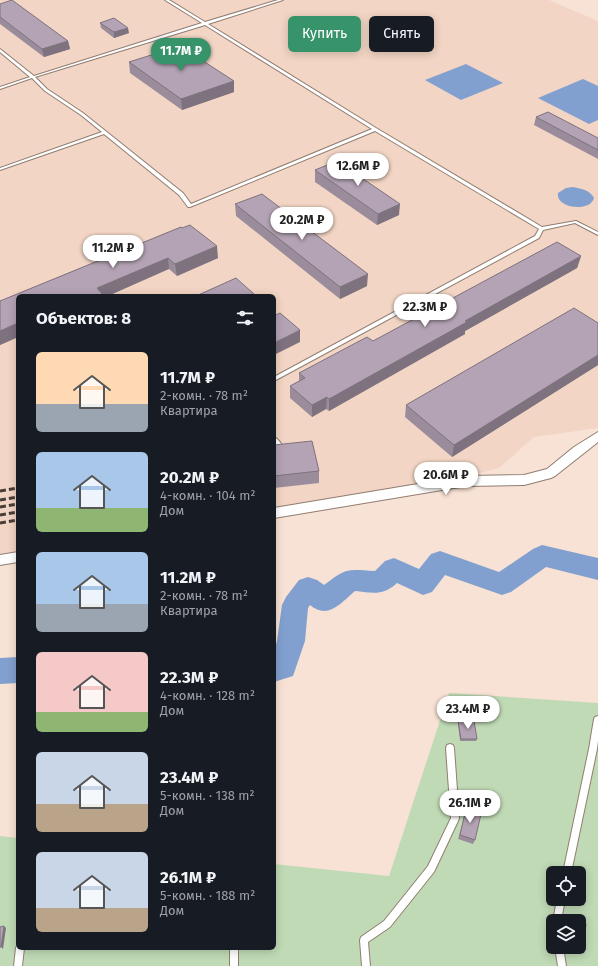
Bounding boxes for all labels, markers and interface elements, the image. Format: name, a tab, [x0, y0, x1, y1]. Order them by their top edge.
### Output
chip: Купить	[288, 16, 361, 52]
chip: Снять	[369, 16, 434, 52]
pin: 11.7M ₽	[144, 38, 218, 72]
text: 11.7M ₽	[160, 43, 202, 58]
pin: 12.6M ₽	[321, 153, 395, 187]
text: 12.6M ₽	[336, 158, 380, 173]
pin: 20.2M ₽	[265, 207, 339, 241]
text: 20.2M ₽	[279, 212, 325, 227]
pin: 11.2M ₽	[76, 235, 150, 269]
text: 11.2M ₽	[92, 240, 134, 255]
pin: 22.3M ₽	[388, 294, 462, 328]
text: 22.3M ₽	[403, 299, 447, 314]
icon: filters	[234, 307, 256, 329]
text: Объектов: 8	[36, 308, 131, 329]
text: 11.7M ₽	[160, 367, 215, 388]
icon: home	[68, 368, 116, 416]
text: 2-комн. · 78 m²	[160, 388, 248, 403]
text: Квартира	[160, 403, 218, 418]
pin: 20.6M ₽	[409, 462, 483, 496]
text: 20.2M ₽	[160, 467, 219, 488]
text: 20.6M ₽	[423, 467, 469, 482]
icon: home	[68, 468, 116, 516]
text: 4-комн. · 104 m²	[160, 488, 255, 503]
text: Дом	[160, 503, 184, 518]
text: 11.2M ₽	[160, 567, 216, 588]
icon: home	[68, 568, 116, 616]
text: 2-комн. · 78 m²	[160, 588, 248, 603]
text: Квартира	[160, 603, 218, 618]
text: 22.3M ₽	[160, 667, 218, 688]
icon: home	[68, 668, 116, 716]
text: 4-комн. · 128 m²	[160, 688, 255, 703]
pin: 23.4M ₽	[431, 696, 505, 730]
text: 23.4M ₽	[446, 701, 490, 716]
text: Дом	[160, 703, 184, 718]
text: 23.4M ₽	[160, 767, 218, 788]
icon: home	[68, 768, 116, 816]
text: 5-комн. · 138 m²	[160, 788, 255, 803]
pin: 26.1M ₽	[433, 790, 507, 824]
text: 26.1M ₽	[449, 795, 491, 810]
text: Дом	[160, 803, 184, 818]
map controls	[546, 866, 586, 954]
button: locate	[546, 866, 586, 906]
text: 26.1M ₽	[160, 867, 216, 888]
icon: home	[68, 868, 116, 916]
text: 5-комн. · 188 m²	[160, 888, 255, 903]
text: Дом	[160, 903, 184, 918]
button: layers	[546, 914, 586, 954]

